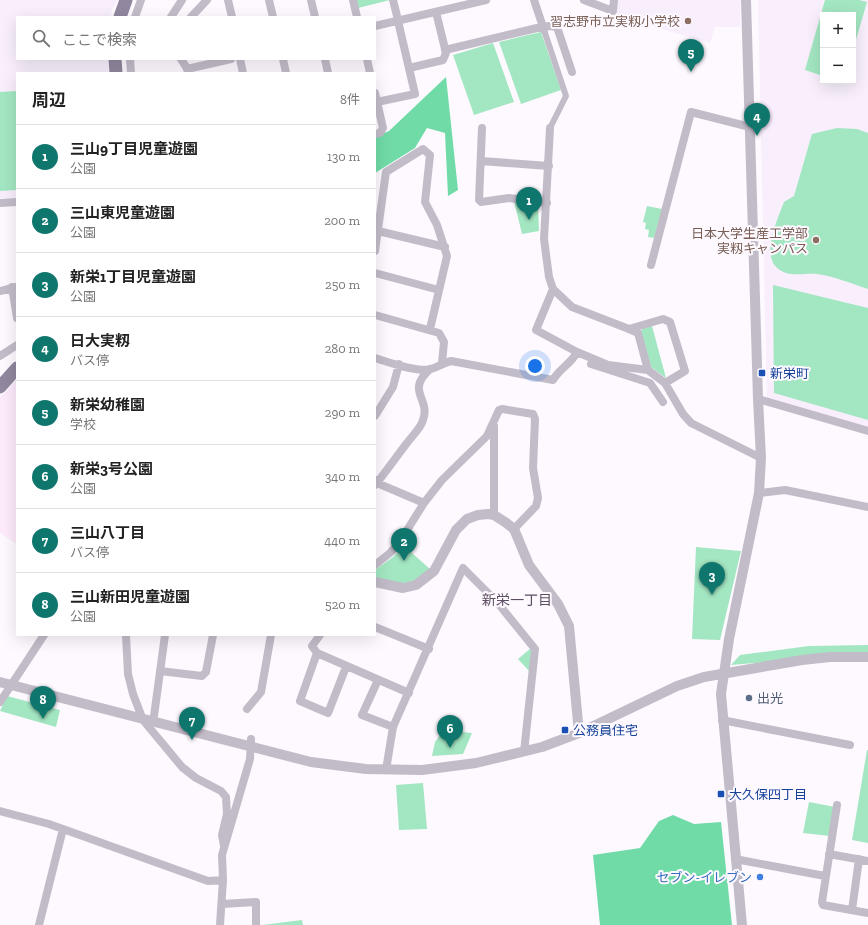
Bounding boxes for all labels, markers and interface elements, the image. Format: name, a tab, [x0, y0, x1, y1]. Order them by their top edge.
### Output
map controls	[820, 12, 856, 84]
button: +	[820, 12, 856, 48]
place label: 習志野市立実籾小学校	[550, 14, 680, 29]
search box	[16, 16, 376, 60]
marker: 習志野市立実籾小学校	[683, 16, 693, 26]
icon: search	[30, 27, 52, 49]
text: ここで検索	[62, 31, 137, 49]
pin: 5	[678, 39, 704, 72]
button: −	[820, 48, 856, 84]
text: 周辺	[32, 90, 66, 110]
text: 8件	[340, 92, 360, 107]
pin: 4	[744, 103, 770, 136]
text: 三山9丁目児童遊園	[70, 140, 198, 158]
text: 1	[42, 149, 48, 164]
text: 130 m	[327, 149, 360, 164]
text: 公園	[70, 161, 96, 176]
pin: 1	[516, 187, 542, 220]
text: 三山東児童遊園	[70, 204, 175, 222]
text: 2	[42, 213, 48, 228]
text: 200 m	[324, 213, 360, 228]
text: 公園	[70, 225, 96, 240]
place label: 日本大学生産工学部 実籾キャンパス	[691, 226, 808, 256]
marker: 日本大学生産工学部 実籾キャンパス	[811, 235, 821, 245]
text: 新栄1丁目児童遊園	[70, 268, 196, 286]
text: 3	[42, 277, 48, 292]
text: 250 m	[325, 277, 360, 292]
text: 公園	[70, 289, 96, 304]
text: 日大実籾	[70, 332, 130, 350]
text: 4	[41, 341, 49, 356]
text: 280 m	[325, 341, 360, 356]
text: バス停	[70, 353, 109, 368]
your location	[525, 356, 545, 376]
place label: 新栄町	[770, 366, 809, 381]
marker: 新栄町	[757, 368, 767, 378]
text: 新栄幼稚園	[70, 396, 145, 414]
text: 5	[42, 405, 48, 420]
text: 290 m	[325, 405, 360, 420]
text: 学校	[70, 417, 96, 432]
text: 新栄3号公園	[70, 460, 153, 478]
text: 6	[42, 469, 48, 484]
text: 340 m	[325, 469, 360, 484]
text: 公園	[70, 481, 96, 496]
text: 三山八丁目	[70, 524, 145, 542]
pin: 2	[391, 528, 417, 561]
text: 7	[42, 533, 48, 548]
text: 440 m	[324, 533, 360, 548]
text: バス停	[70, 545, 109, 560]
pin: 3	[699, 562, 725, 595]
text: 三山新田児童遊園	[70, 588, 190, 606]
district label: 新栄一丁目	[482, 592, 552, 609]
text: 8	[41, 597, 49, 612]
text: 520 m	[325, 597, 360, 612]
text: 公園	[70, 609, 96, 624]
pin: 8	[30, 686, 56, 719]
place label: 出光	[757, 691, 783, 706]
marker: 出光	[744, 693, 754, 703]
pin: 7	[179, 707, 205, 740]
pin: 6	[437, 715, 463, 748]
place label: 公務員住宅	[573, 723, 638, 738]
marker: 公務員住宅	[560, 725, 570, 735]
place label: 大久保四丁目	[729, 787, 807, 802]
marker: 大久保四丁目	[716, 789, 726, 799]
place label: セブン-イレブン	[656, 870, 752, 885]
marker: セブン-イレブン	[755, 872, 765, 882]

